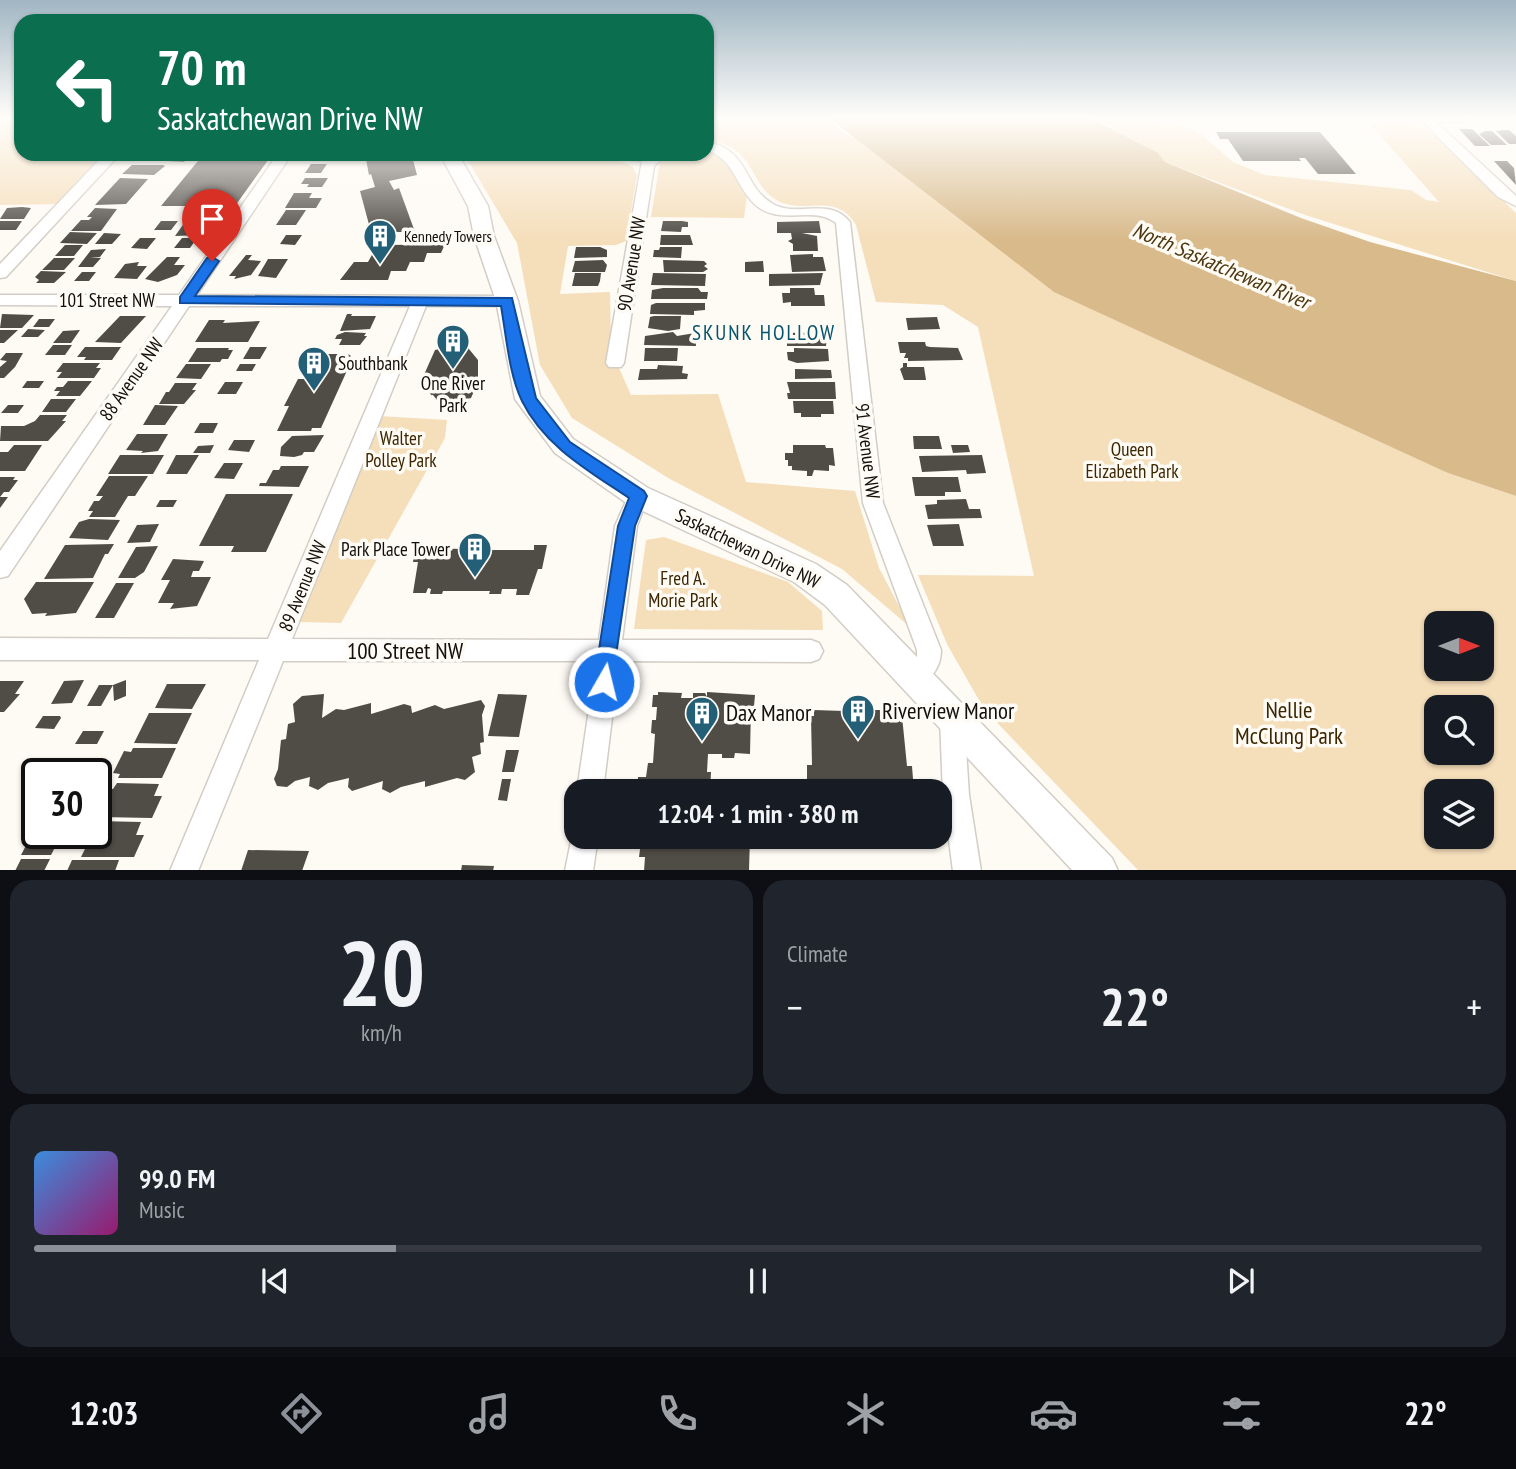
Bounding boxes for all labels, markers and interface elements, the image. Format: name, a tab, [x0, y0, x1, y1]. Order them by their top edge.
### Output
text: 70 m	[157, 35, 246, 99]
icon: left	[42, 42, 133, 133]
text: Saskatchewan Drive NW	[157, 97, 423, 139]
pin	[182, 189, 242, 261]
icon: arrive	[193, 200, 231, 238]
street label: 90 Avenue NW	[612, 215, 650, 313]
water label: North Saskatchewan River	[1129, 216, 1317, 316]
building icon: Kennedy Towers	[361, 217, 399, 266]
place label: Kennedy Towers	[404, 226, 492, 246]
street label: 101 Street NW	[59, 288, 155, 312]
district label: SKUNK HOLLOW	[692, 319, 836, 346]
building icon: One River Park	[434, 322, 472, 371]
street label: 88 Avenue NW	[94, 333, 168, 425]
building icon: Southbank	[295, 344, 333, 393]
place label: Southbank	[338, 351, 408, 375]
place label: One River Park	[421, 371, 486, 417]
street label: 91 Avenue NW	[850, 402, 886, 500]
park label: Walter Polley Park	[365, 426, 437, 472]
park label: Queen Elizabeth Park	[1085, 437, 1179, 483]
street label: Saskatchewan Drive NW	[672, 503, 824, 593]
building icon: Park Place Tower	[456, 530, 494, 579]
street label: 89 Avenue NW	[273, 537, 331, 635]
place label: Park Place Tower	[341, 537, 451, 561]
park label: Fred A. Morie Park	[648, 566, 719, 612]
north arrow	[1424, 611, 1494, 681]
map controls	[1424, 611, 1494, 849]
street label: 100 Street NW	[347, 636, 464, 665]
position arrow	[567, 645, 641, 719]
building icon: Riverview Manor	[839, 692, 877, 741]
building icon: Dax Manor	[683, 694, 721, 743]
park label: Nellie McClung Park	[1235, 695, 1343, 750]
button: search	[1424, 695, 1494, 765]
place label: Riverview Manor	[882, 696, 1015, 725]
place label: Dax Manor	[726, 698, 812, 727]
speed limit sign: 30	[21, 758, 112, 849]
button: layers	[1424, 779, 1494, 849]
text: 12:04 · 1 min · 380 m	[658, 797, 858, 830]
text: 20	[338, 913, 425, 1031]
text: Climate	[787, 939, 848, 968]
text: 22°	[1100, 973, 1169, 1040]
text: −	[787, 982, 803, 1031]
text: +	[1466, 982, 1482, 1031]
text: km/h	[361, 1018, 402, 1047]
text: 99.0 FM	[139, 1162, 215, 1195]
text: Music	[139, 1195, 185, 1224]
icon: previous	[256, 1262, 294, 1300]
icon: pause	[739, 1262, 777, 1300]
icon: next	[1222, 1262, 1260, 1300]
icon: directions	[277, 1389, 326, 1438]
icon: music	[465, 1389, 514, 1438]
icon: phone	[653, 1389, 702, 1438]
icon: climate	[841, 1389, 890, 1438]
icon: car	[1029, 1389, 1078, 1438]
icon: filters	[1217, 1389, 1266, 1438]
text: 12:03	[69, 1392, 139, 1434]
text: 22°	[1404, 1392, 1447, 1434]

